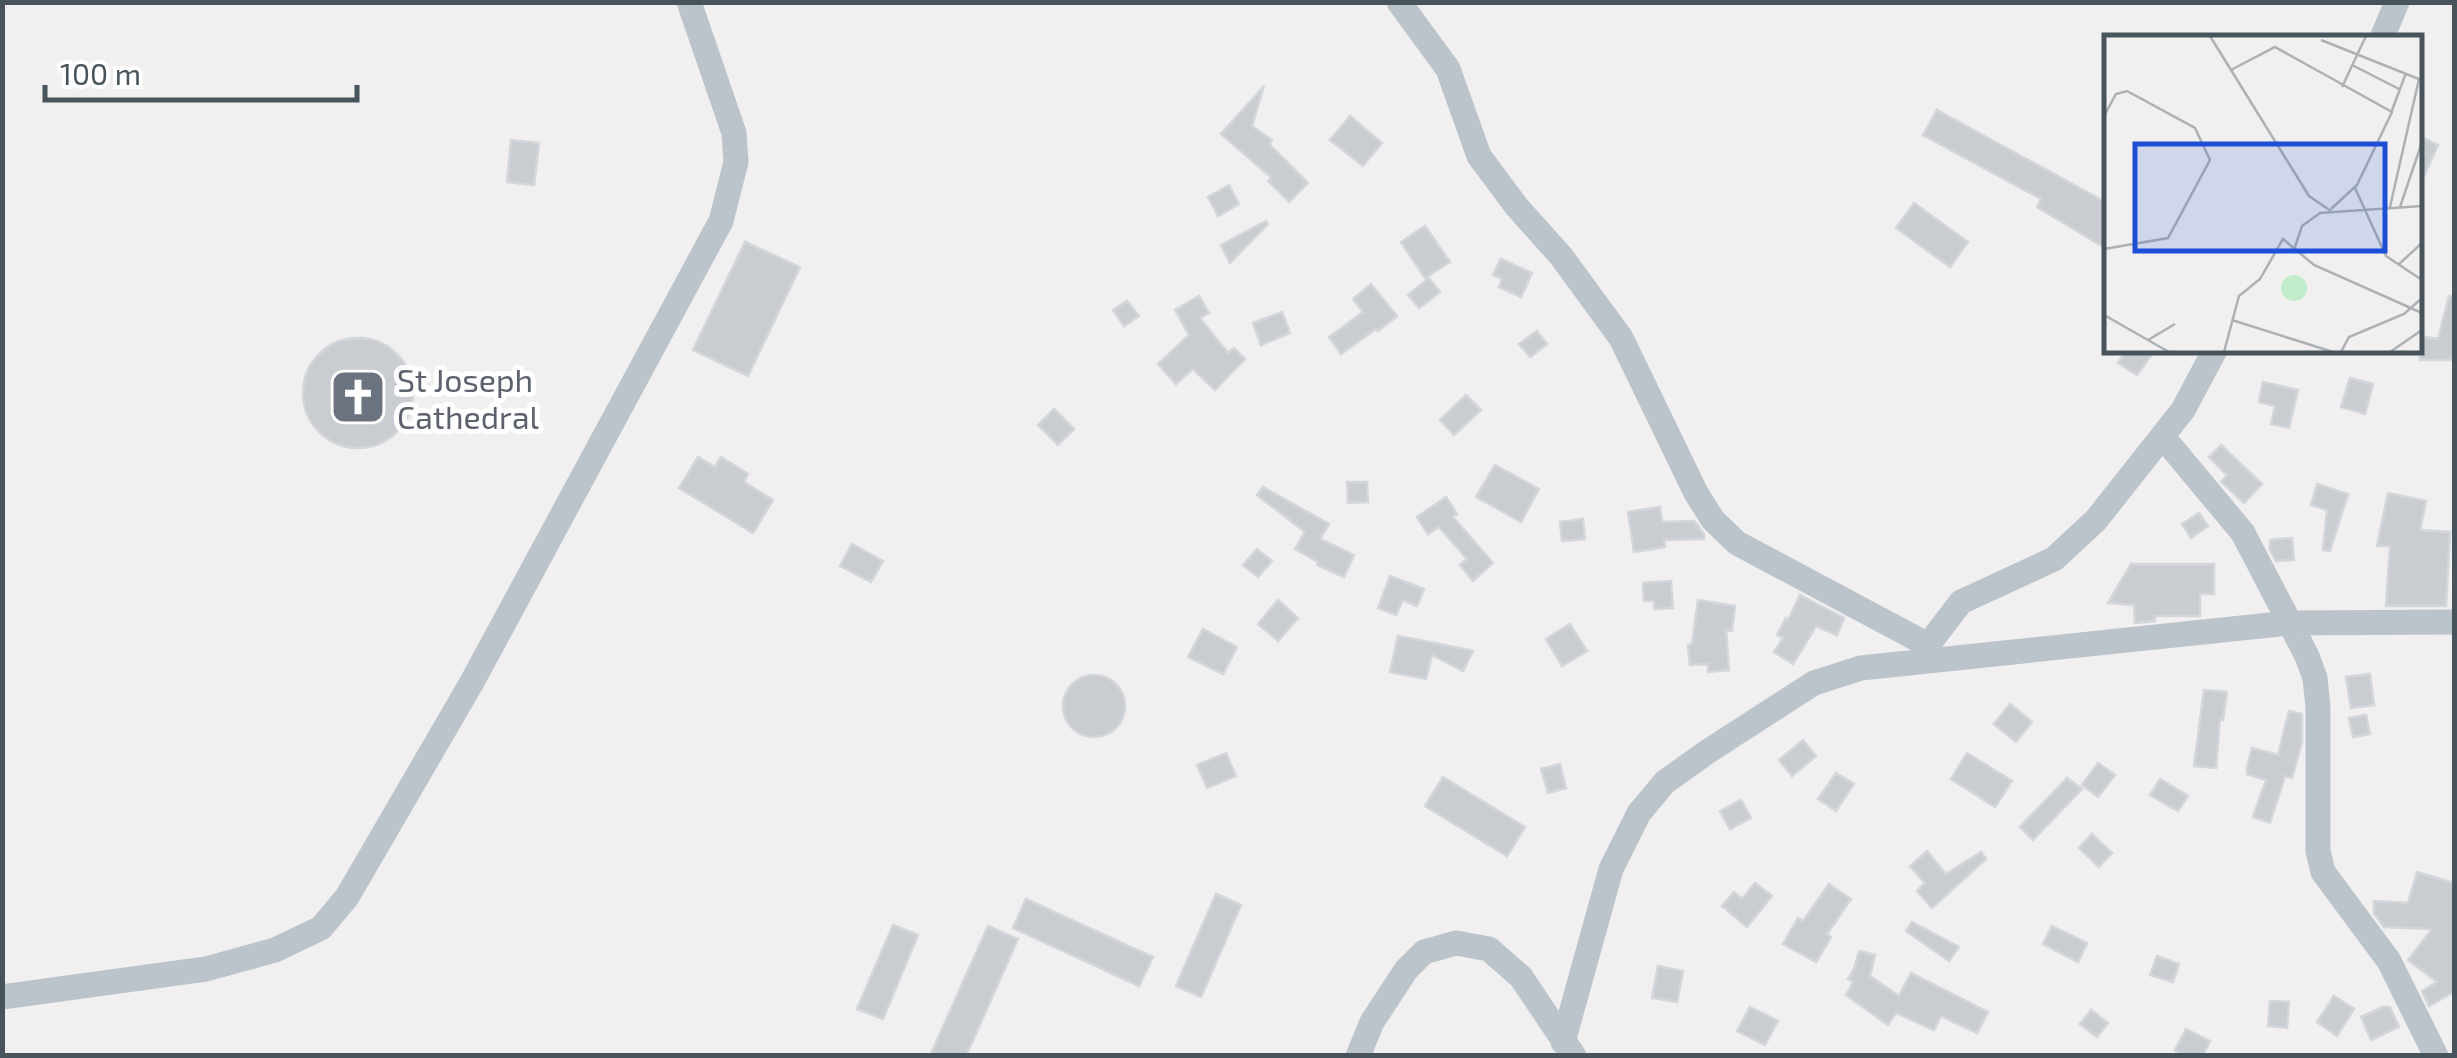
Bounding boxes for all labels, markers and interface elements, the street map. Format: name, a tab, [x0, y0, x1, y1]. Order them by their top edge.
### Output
inset map	[2104, 35, 2422, 352]
scale bar	[45, 40, 358, 102]
text: 100 m	[60, 55, 141, 91]
place label: St Joseph Cathedral	[397, 360, 540, 435]
church icon: St Joseph Cathedral	[328, 367, 388, 427]

